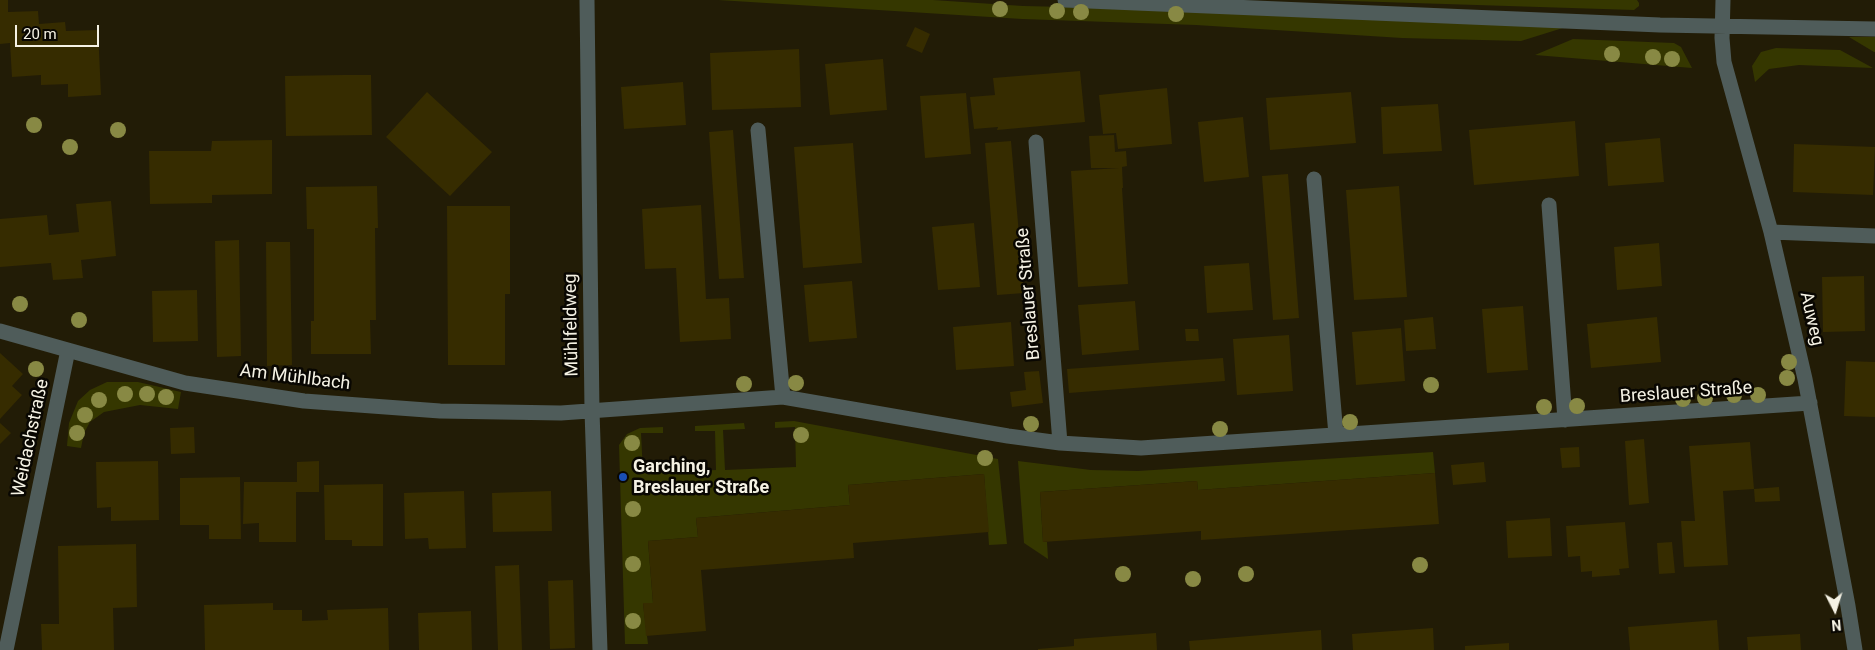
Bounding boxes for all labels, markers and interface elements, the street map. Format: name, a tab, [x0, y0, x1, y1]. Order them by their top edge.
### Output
scale bar	[18, 15, 101, 47]
text: 20 m	[23, 25, 57, 43]
street label: Breslauer Straße	[1012, 227, 1046, 361]
street label: Mühlfeldweg	[560, 273, 584, 377]
street label: Auweg	[1794, 290, 1828, 348]
street label: Am Mühlbach	[239, 361, 351, 395]
street label: Weidachstraße	[8, 377, 54, 499]
street label: Breslauer Straße	[1619, 378, 1753, 408]
place label: Garching, Breslauer Straße	[633, 456, 769, 498]
marker: Garching, Breslauer Straße	[617, 471, 629, 483]
north arrow	[1810, 585, 1860, 635]
text: N	[1831, 617, 1842, 633]

